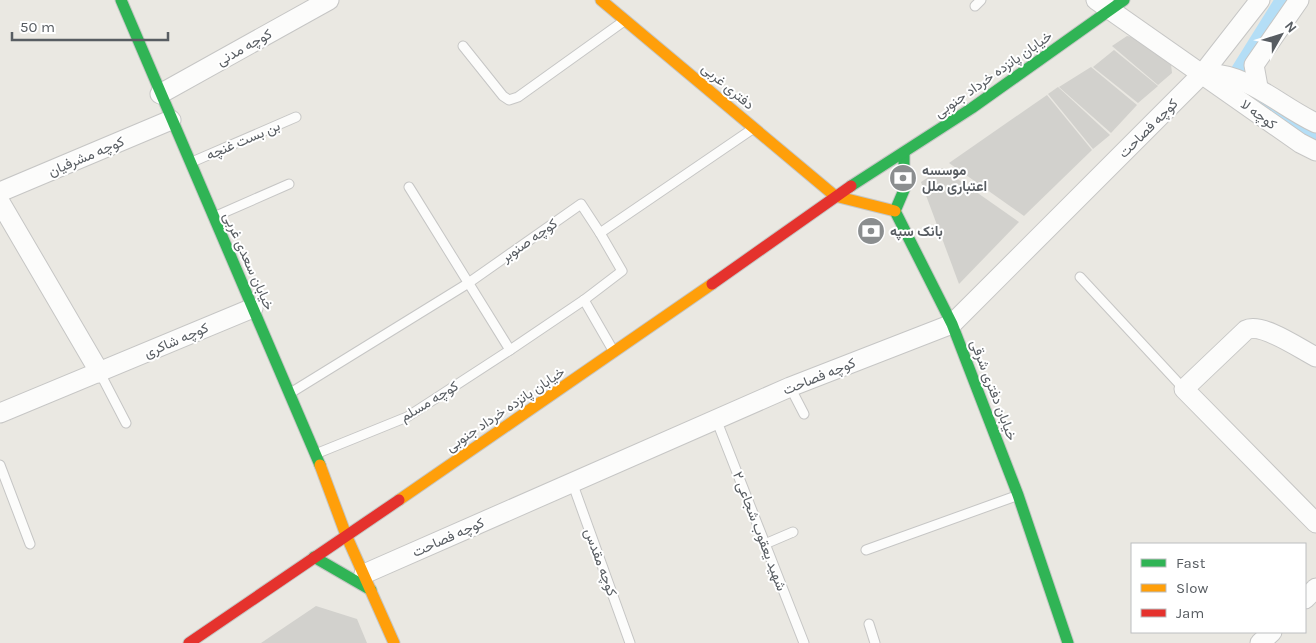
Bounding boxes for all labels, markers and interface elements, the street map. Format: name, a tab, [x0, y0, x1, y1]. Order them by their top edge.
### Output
scale bar	[12, 10, 169, 42]
north arrow	[1256, 10, 1306, 60]
text: 50 m	[20, 18, 55, 36]
text: N	[1281, 18, 1300, 36]
street label: کوچه مدنی	[214, 25, 275, 70]
street label: خیابان پانزده خرداد جنوبی	[931, 27, 1056, 122]
street label: دفتری غربی	[698, 59, 758, 114]
street label: کوچه فصاحت	[1115, 95, 1182, 162]
street label: کوچه لا	[1237, 96, 1280, 134]
street label: بن بست غنچه	[204, 117, 283, 165]
street label: کوچه مشرفیان	[46, 133, 127, 181]
place label: موسسه اعتباری ملل	[922, 162, 987, 195]
bank icon: موسسه اعتباری ملل	[888, 163, 918, 193]
street label: خیابان سعدی غربی	[219, 210, 278, 313]
street label: کوچه صنوبر	[497, 215, 561, 267]
bank icon: بانک سپه	[856, 216, 886, 246]
place label: بانک سپه	[890, 223, 943, 241]
street label: کوچه شاکری	[141, 319, 211, 363]
street label: خیابان دفتری شرقی	[967, 337, 1021, 443]
street label: کوچه فصاحت	[780, 354, 858, 400]
street label: خیابان پانزده خرداد جنوبی	[442, 363, 569, 456]
street label: کوچه مسلم	[397, 377, 462, 426]
street label: شهید یعقوب شجاعی ۲	[729, 469, 790, 593]
street label: کوچه فصاحت	[410, 514, 487, 562]
street label: کوچه مقدس	[579, 526, 621, 599]
legend	[1131, 543, 1306, 633]
text: Fast	[1176, 554, 1206, 572]
text: Slow	[1176, 579, 1208, 597]
text: Jam	[1176, 604, 1204, 622]

